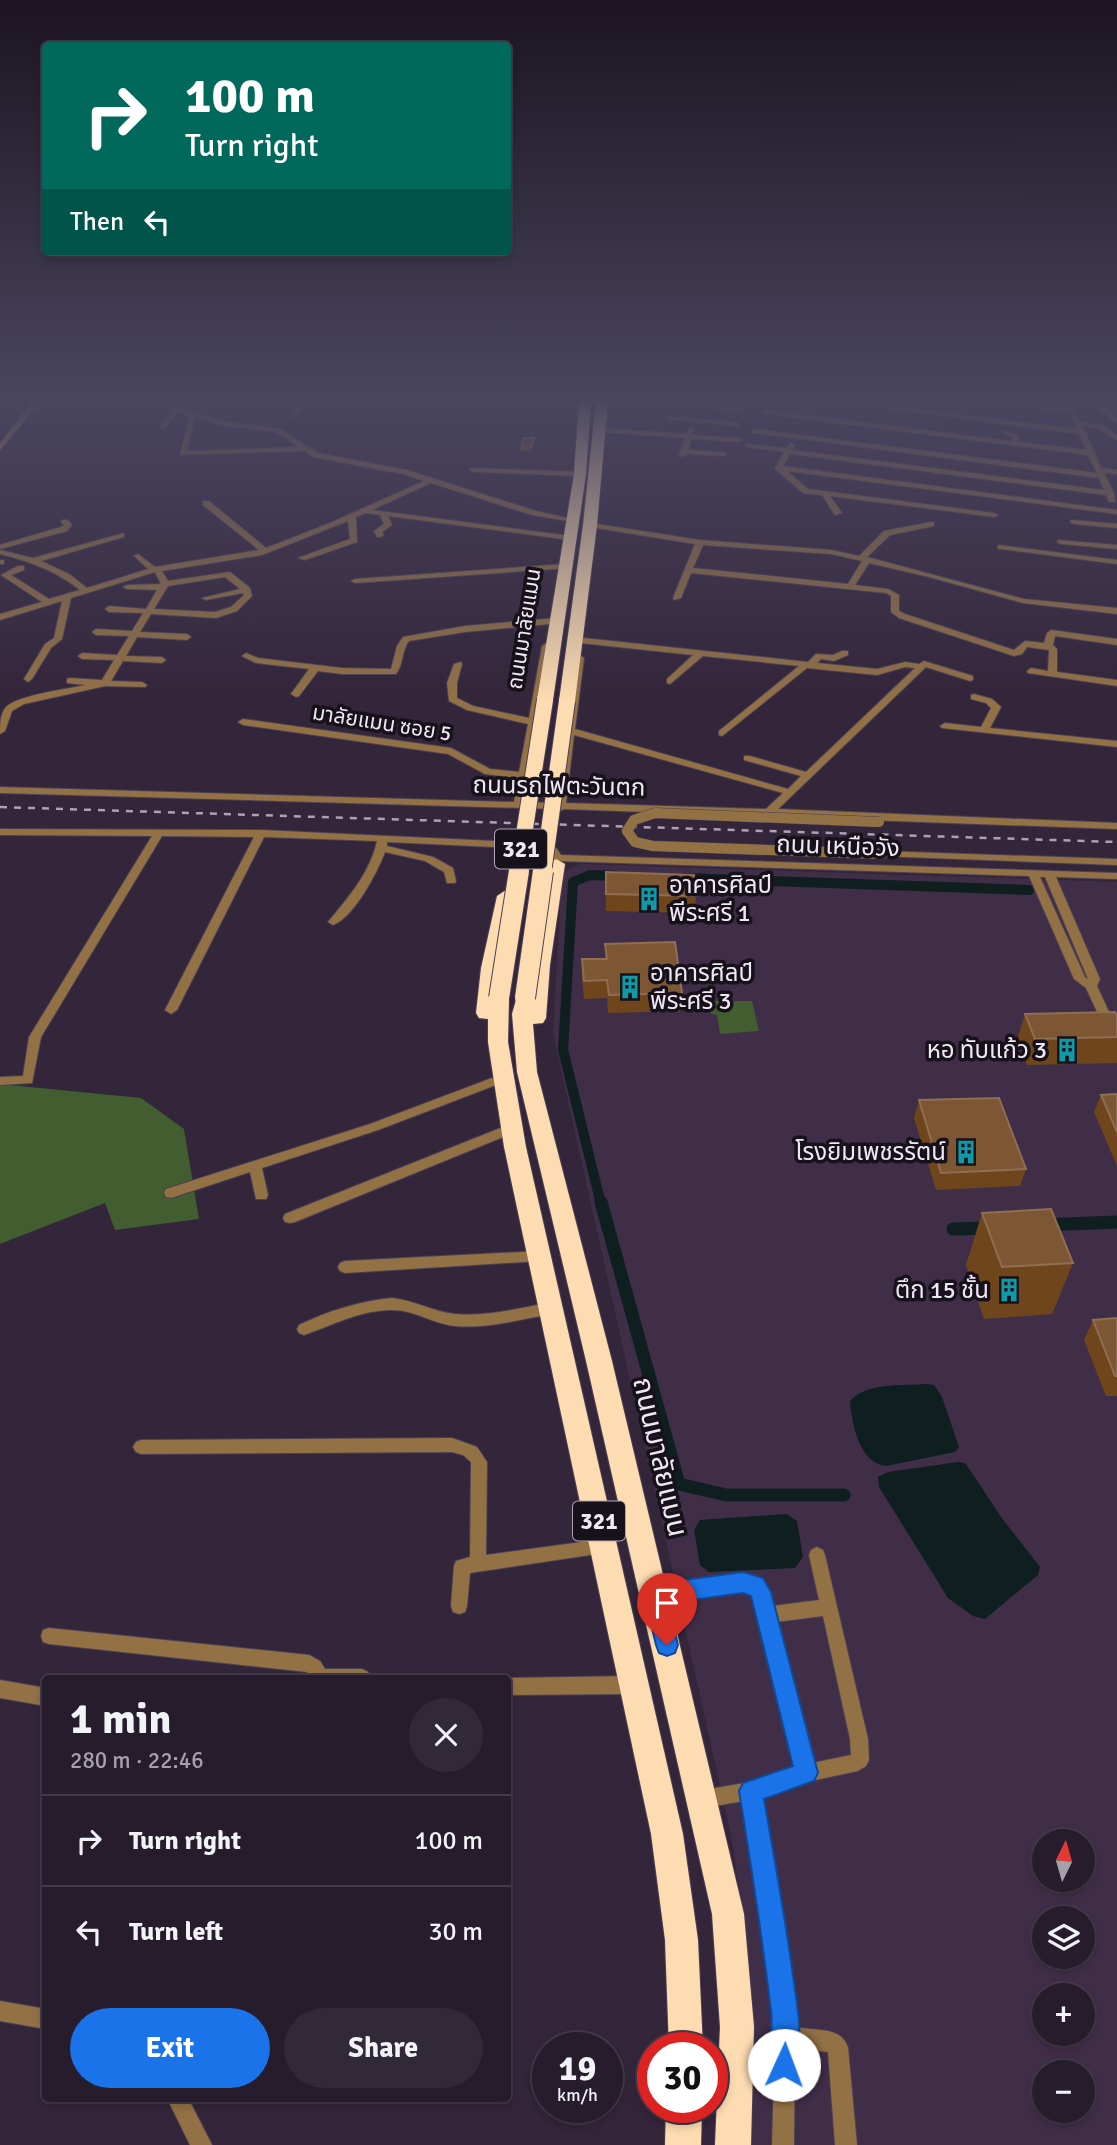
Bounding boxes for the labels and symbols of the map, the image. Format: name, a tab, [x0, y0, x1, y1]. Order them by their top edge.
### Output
street label: ถนนมาลัยแมน	[502, 567, 546, 691]
street label: มาลัยแมน ซอย 5	[311, 699, 453, 747]
street label: ถนนรถไฟตะวันตก	[472, 769, 646, 803]
street label: ถนน เหนือวัง	[776, 829, 900, 863]
road number: 321	[495, 830, 547, 869]
place label: อาคารศิลป์ พีระศรี 1	[669, 870, 772, 928]
building icon: อาคารศิลป์ พีระศรี 1	[635, 885, 663, 913]
place label: อาคารศิลป์ พีระศรี 3	[650, 958, 753, 1016]
building icon: อาคารศิลป์ พีระศรี 3	[616, 973, 644, 1001]
place label: หอ ทับแก้ว 3	[927, 1035, 1047, 1065]
building icon: หอ ทับแก้ว 3	[1053, 1036, 1081, 1064]
place label: โรงยิมเพชรรัตน์	[795, 1137, 946, 1167]
building icon: โรงยิมเพชรรัตน์	[952, 1138, 980, 1166]
place label: ตึก 15 ชั้น	[895, 1274, 989, 1305]
building icon: ตึก 15 ชั้น	[995, 1276, 1023, 1304]
street label: ถนนมาลัยแมน	[625, 1374, 695, 1540]
road number: 321	[573, 1502, 625, 1540]
pin	[637, 1573, 697, 1645]
north arrow	[1032, 1829, 1096, 1892]
position arrow	[747, 2028, 821, 2102]
speed limit sign: 30	[637, 2032, 728, 2123]

